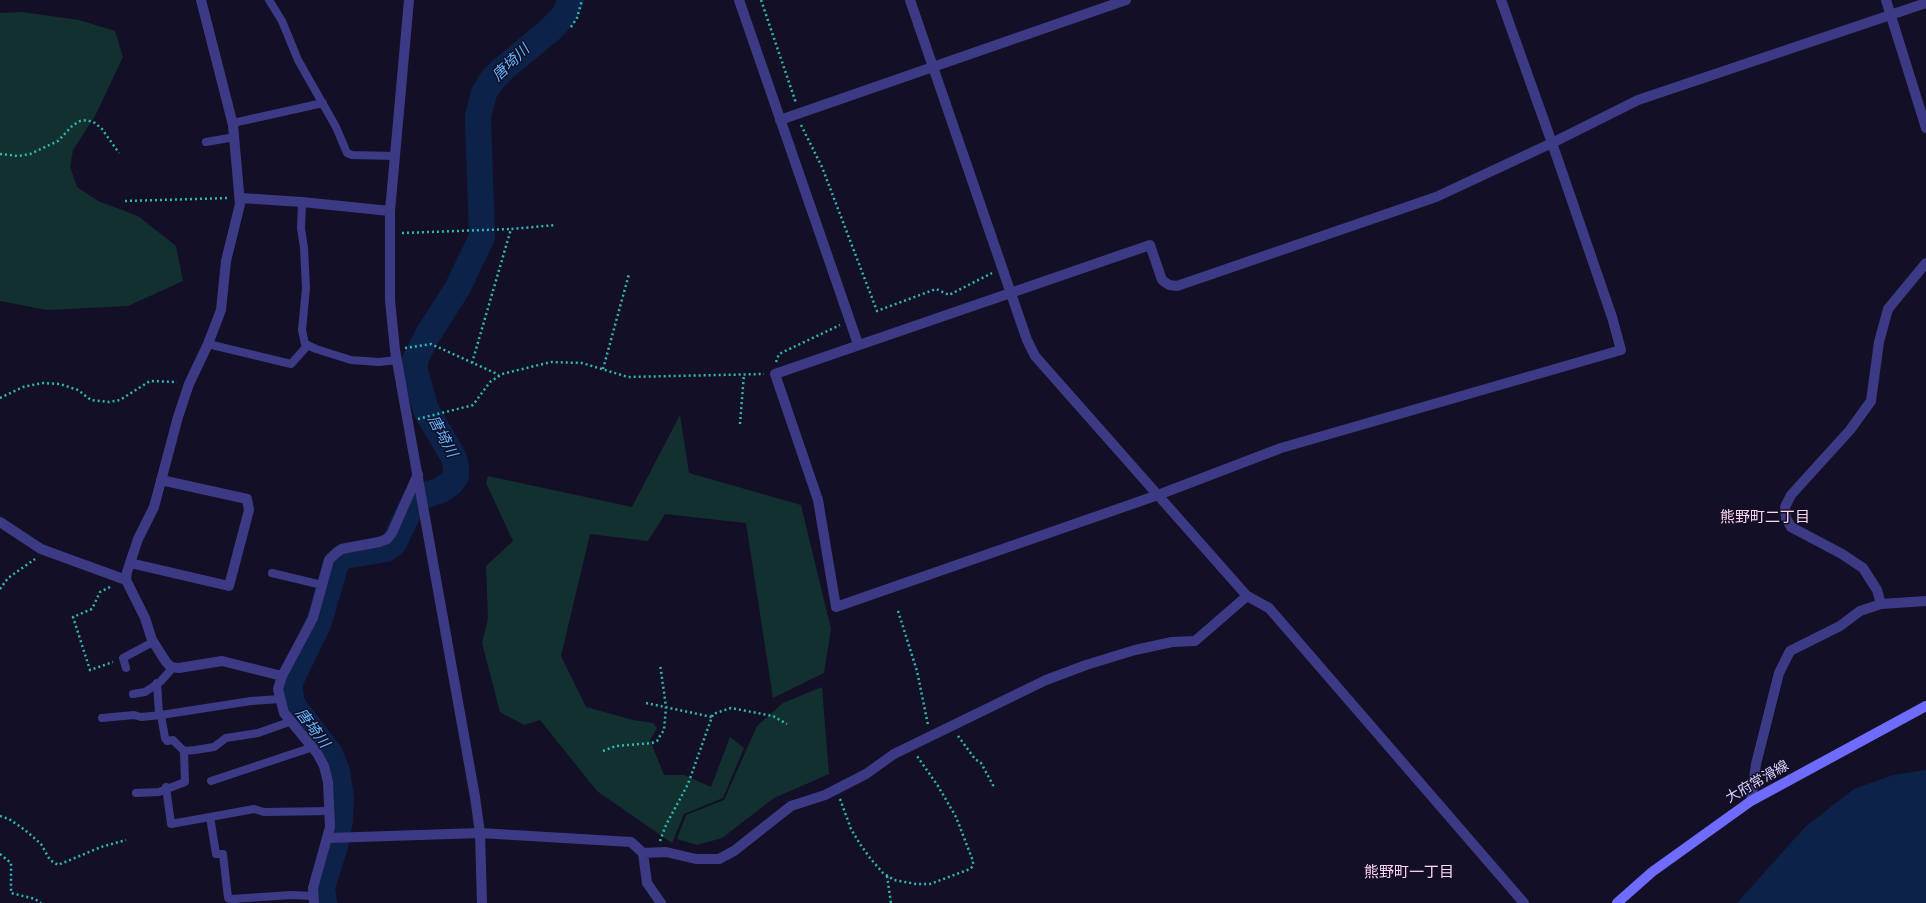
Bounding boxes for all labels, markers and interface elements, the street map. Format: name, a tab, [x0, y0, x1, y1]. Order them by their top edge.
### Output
water label: 唐埼川	[490, 42, 534, 86]
water label: 唐埼川	[422, 413, 460, 461]
district label: 熊野町二丁目	[1720, 510, 1810, 528]
water label: 唐埼川	[290, 706, 332, 752]
street label: 大府常滑線	[1723, 758, 1793, 808]
district label: 熊野町一丁目	[1364, 865, 1454, 883]

